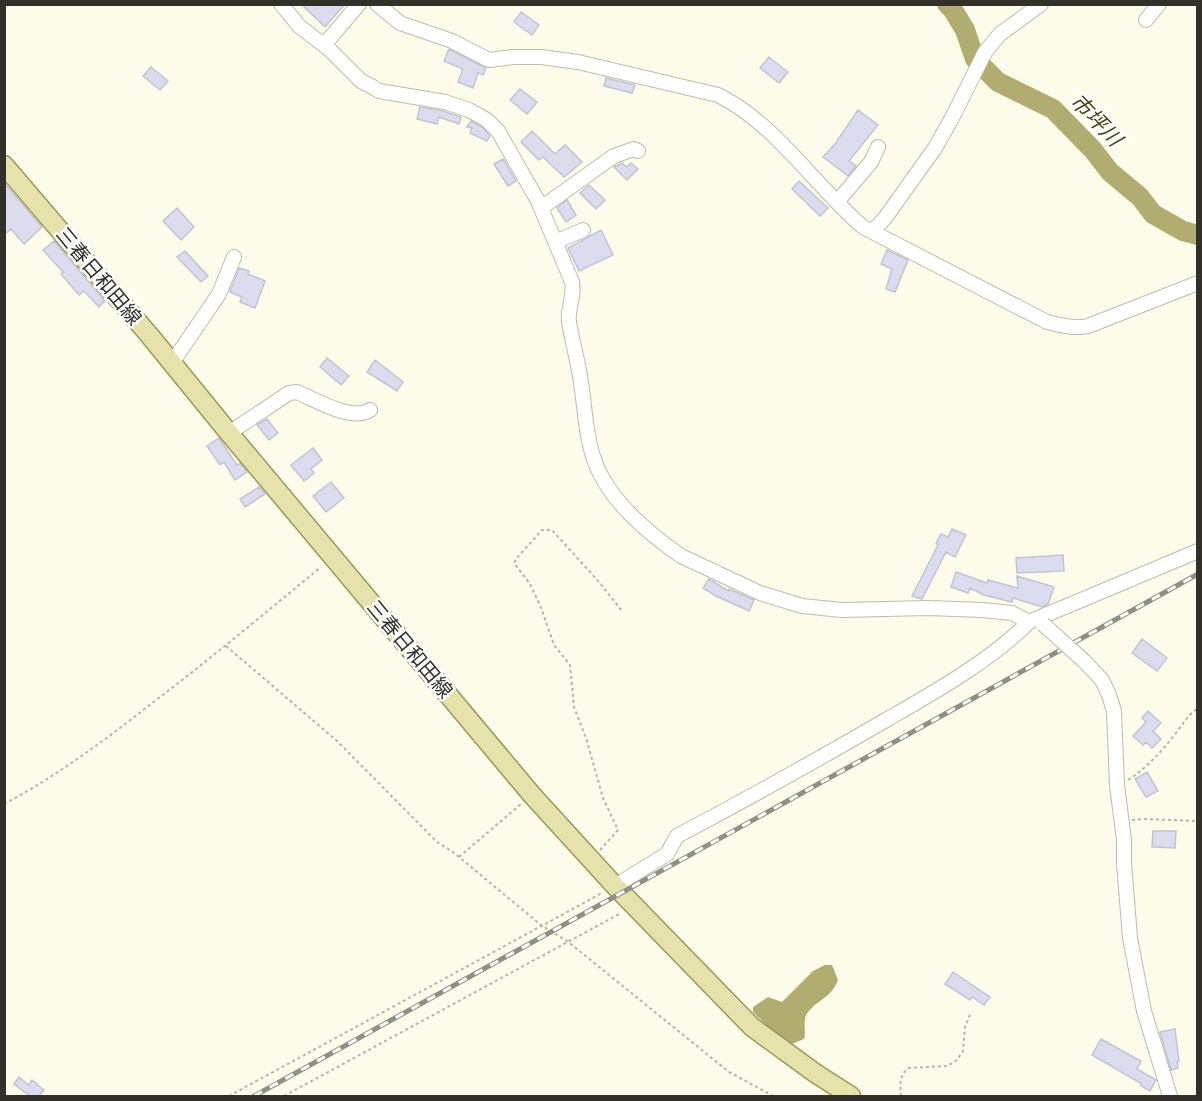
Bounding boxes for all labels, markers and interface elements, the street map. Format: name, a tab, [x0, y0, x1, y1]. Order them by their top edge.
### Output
water label: 市坪川	[1065, 89, 1128, 152]
street label: 三春日和田線	[52, 223, 146, 329]
street label: 三春日和田線	[363, 596, 457, 702]

